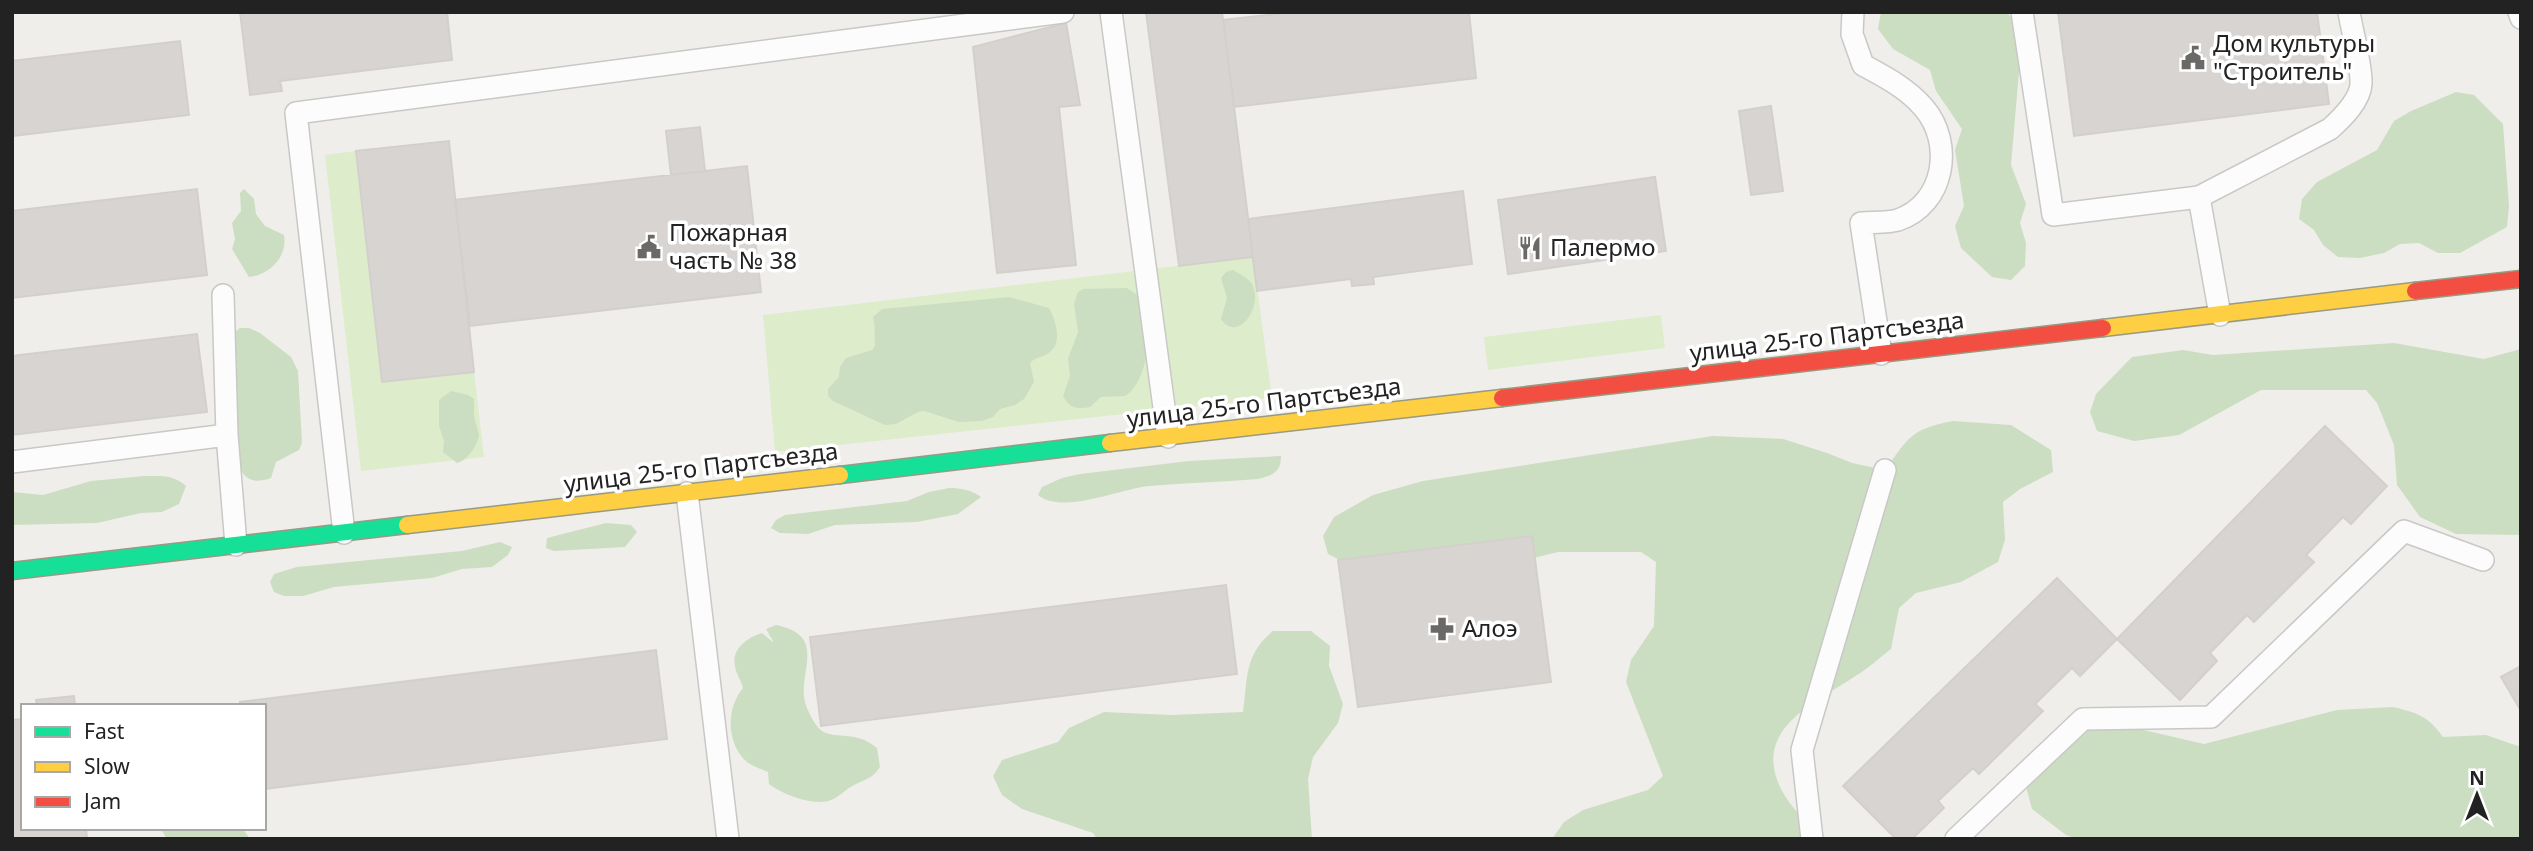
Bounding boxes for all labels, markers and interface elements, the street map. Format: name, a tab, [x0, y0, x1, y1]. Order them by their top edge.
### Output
place label: Дом культуры "Строитель"	[2213, 26, 2375, 87]
public building icon: Дом культуры "Строитель"	[2179, 44, 2207, 72]
place label: Пожарная часть № 38	[669, 215, 797, 276]
place label: Палермо	[1550, 230, 1656, 263]
public building icon: Пожарная часть № 38	[635, 233, 663, 261]
restaurant icon: Палермо	[1516, 234, 1544, 262]
street label: улица 25-го Партсъезда	[1688, 302, 1966, 369]
street label: улица 25-го Партсъезда	[1125, 368, 1403, 435]
street label: улица 25-го Партсъезда	[562, 433, 840, 500]
place label: Алоэ	[1462, 611, 1518, 644]
pharmacy icon: Алоэ	[1428, 615, 1456, 643]
legend	[21, 704, 266, 830]
text: Fast	[84, 717, 125, 745]
text: Slow	[84, 752, 130, 780]
north arrow	[2442, 760, 2512, 830]
text: N	[2469, 765, 2485, 791]
text: Jam	[82, 787, 121, 815]

